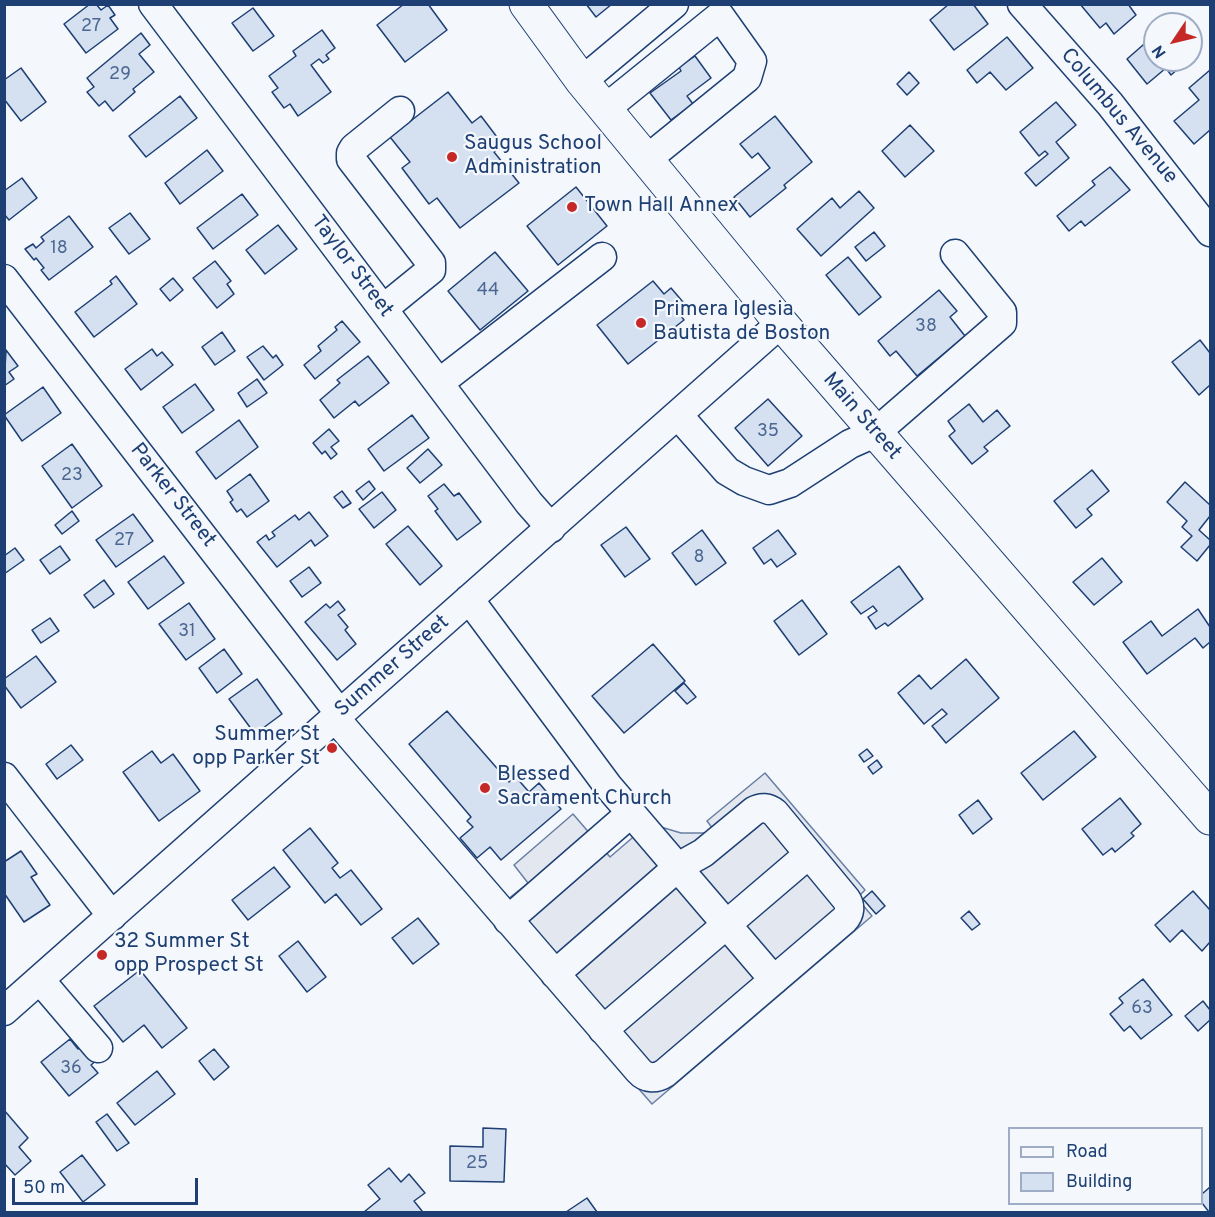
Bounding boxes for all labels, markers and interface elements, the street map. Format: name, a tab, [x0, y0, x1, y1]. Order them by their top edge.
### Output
north arrow	[1143, 12, 1203, 72]
house number: 27	[81, 16, 101, 38]
text: N	[1148, 41, 1171, 62]
street label: Columbus Avenue	[1054, 44, 1182, 190]
house number: 29	[109, 64, 131, 86]
place label: Saugus School Administration	[464, 132, 602, 182]
marker: Saugus School Administration	[445, 150, 459, 164]
place label: Town Hall Annex	[584, 194, 739, 220]
marker: Town Hall Annex	[565, 200, 579, 214]
street label: Taylor Street	[305, 211, 397, 323]
house number: 18	[50, 238, 68, 260]
house number: 44	[477, 280, 499, 302]
place label: Primera Iglesia Bautista de Boston	[653, 298, 830, 348]
marker: Primera Iglesia Bautista de Boston	[634, 316, 648, 330]
house number: 38	[915, 316, 937, 338]
street label: Main Street	[816, 368, 906, 466]
house number: 35	[757, 421, 779, 443]
street label: Parker Street	[124, 439, 220, 553]
house number: 23	[61, 465, 83, 487]
house number: 27	[114, 530, 134, 552]
house number: 8	[694, 547, 704, 569]
street label: Summer Street	[331, 611, 455, 723]
house number: 31	[178, 621, 196, 643]
place label: Summer St opp Parker St	[192, 723, 320, 773]
marker: Summer St opp Parker St	[325, 741, 339, 755]
place label: Blessed Sacrament Church	[497, 763, 672, 813]
marker: Blessed Sacrament Church	[478, 781, 492, 795]
place label: 32 Summer St opp Prospect St	[114, 930, 264, 980]
marker: 32 Summer St opp Prospect St	[95, 948, 109, 962]
house number: 63	[1131, 998, 1153, 1020]
house number: 36	[60, 1058, 82, 1080]
legend	[1008, 1127, 1203, 1205]
text: Road	[1066, 1141, 1108, 1164]
house number: 25	[466, 1153, 488, 1175]
scale bar	[15, 1166, 201, 1204]
text: Building	[1066, 1171, 1132, 1194]
text: 50 m	[23, 1177, 65, 1200]

